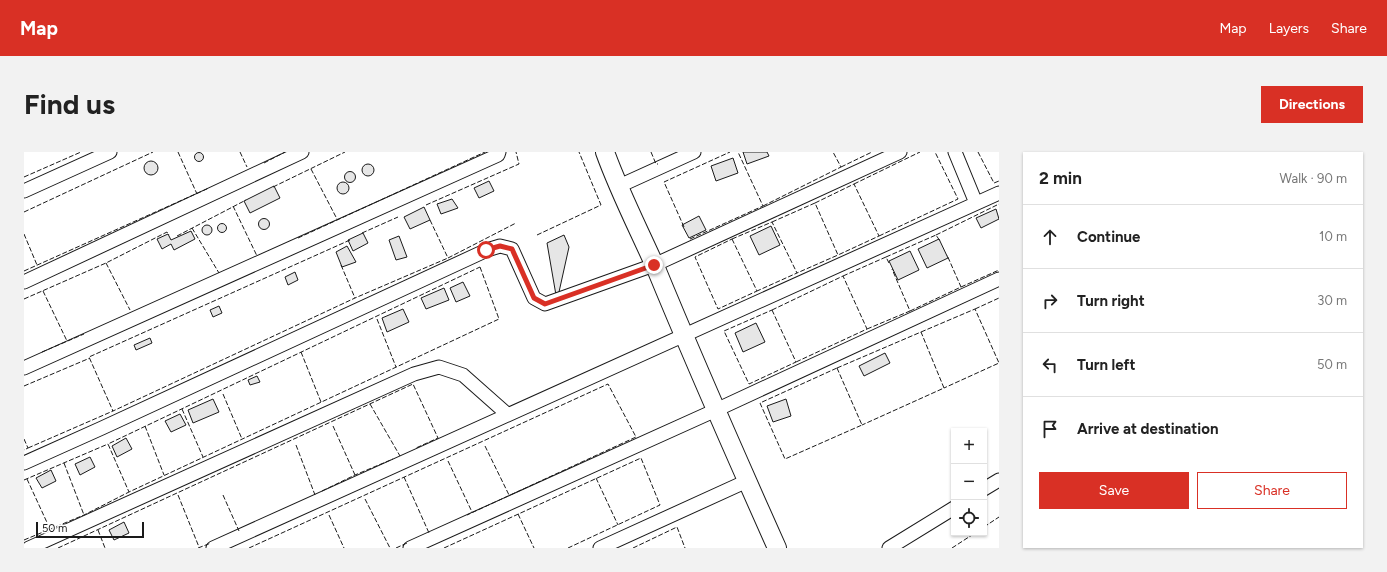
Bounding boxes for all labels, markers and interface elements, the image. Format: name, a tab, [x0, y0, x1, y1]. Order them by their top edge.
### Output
text: Map	[20, 17, 58, 40]
text: Map	[1219, 20, 1247, 37]
text: Layers	[1269, 20, 1309, 37]
text: Share	[1331, 20, 1367, 37]
button: Directions	[1261, 86, 1363, 123]
text: Find us	[24, 87, 115, 121]
text: 2 min	[1039, 168, 1082, 188]
text: Walk · 90 m	[1280, 171, 1347, 186]
icon: ahead	[1039, 226, 1061, 248]
text: Continue	[1077, 228, 1140, 246]
text: 10 m	[1319, 229, 1347, 244]
route start	[477, 241, 495, 259]
route end	[645, 256, 663, 274]
icon: right	[1039, 290, 1061, 312]
text: Turn right	[1077, 292, 1145, 310]
text: 30 m	[1317, 293, 1347, 308]
icon: left	[1039, 354, 1061, 376]
text: Turn left	[1077, 356, 1135, 374]
text: 50 m	[1317, 357, 1347, 372]
icon: arrive	[1039, 418, 1061, 440]
text: Arrive at destination	[1077, 420, 1218, 438]
map controls	[951, 428, 987, 536]
button: +	[951, 428, 987, 464]
button: −	[951, 464, 987, 500]
button: Save	[1039, 472, 1189, 509]
button: Share	[1197, 472, 1347, 509]
button: locate	[951, 500, 987, 536]
scale bar	[36, 520, 144, 539]
text: 50 m	[42, 522, 67, 535]

